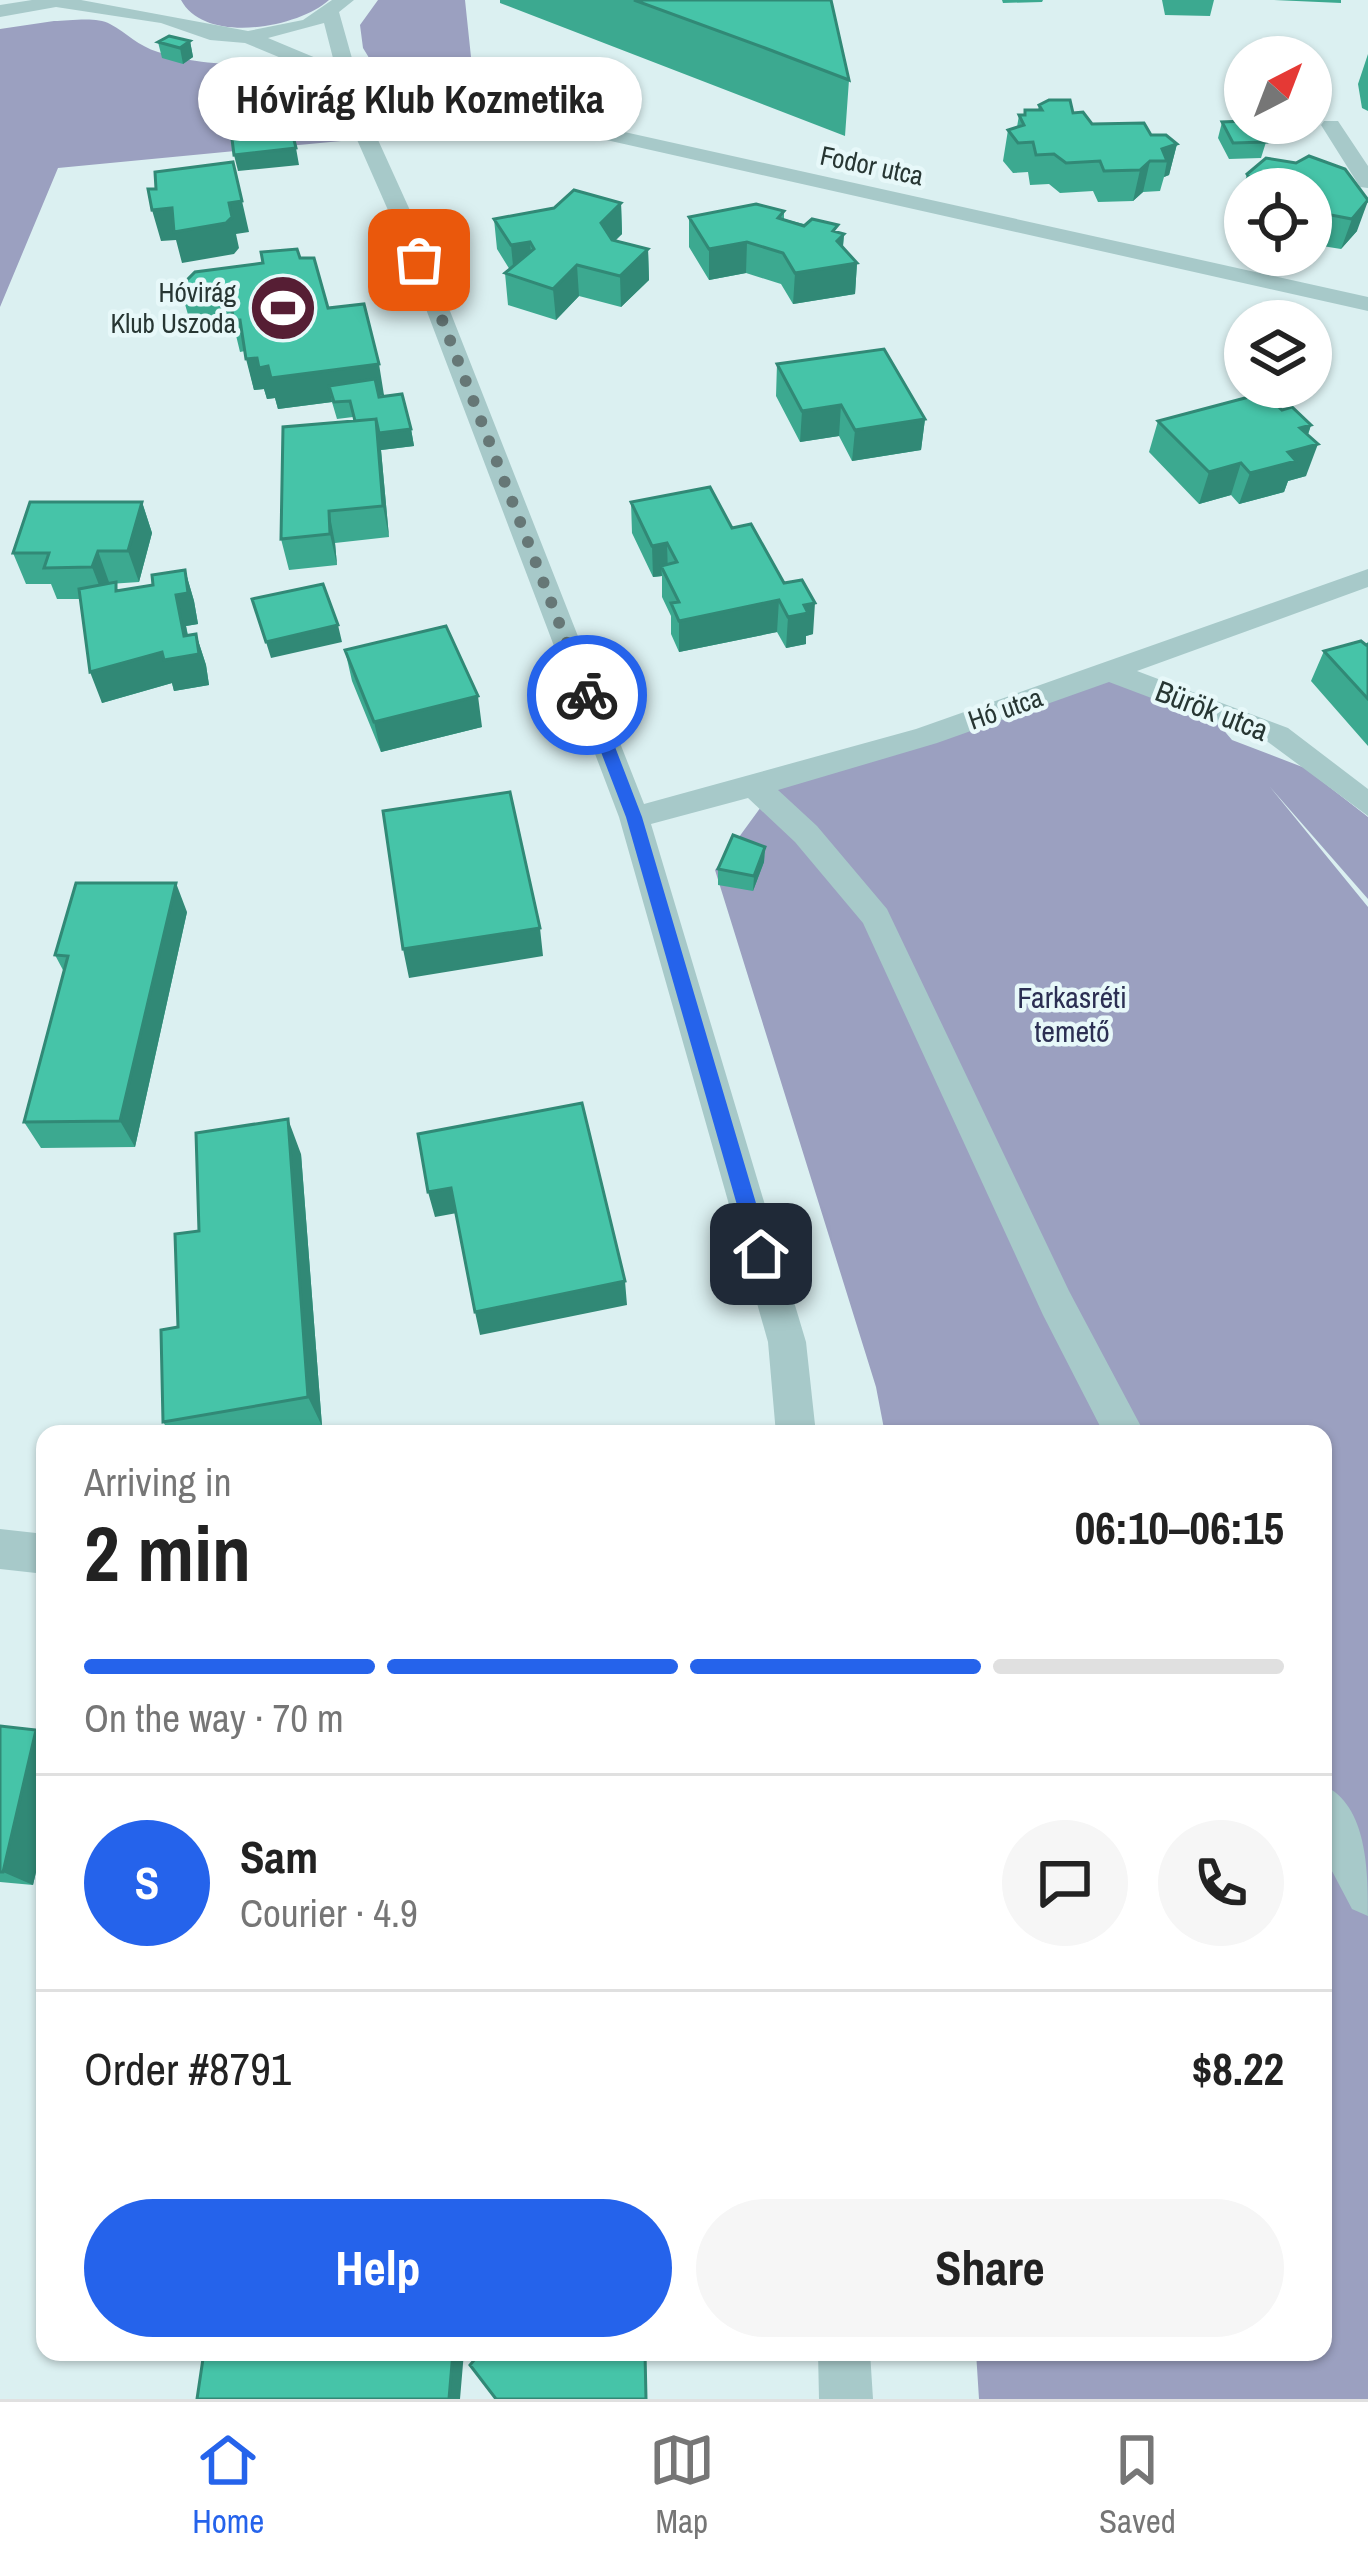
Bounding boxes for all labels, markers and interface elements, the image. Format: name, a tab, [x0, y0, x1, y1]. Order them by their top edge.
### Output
north arrow	[1224, 36, 1332, 144]
map controls	[1224, 36, 1332, 408]
callout: Hóvirág Klub Kozmetika	[197, 56, 641, 140]
text: Hóvirág Klub Kozmetika	[236, 73, 604, 125]
street label: Fodor utca	[817, 137, 927, 193]
button: locate	[1224, 168, 1332, 276]
pin	[368, 209, 470, 311]
icon: bag	[386, 227, 452, 293]
sports icon: Hóvirág Klub Uszoda	[248, 273, 318, 343]
place label: Hóvirág Klub Uszoda	[110, 274, 237, 341]
button: layers	[1224, 300, 1332, 408]
courier	[527, 635, 647, 755]
icon: bike	[554, 662, 620, 728]
street label: Bürök utca	[1150, 670, 1274, 750]
street label: Hó utca	[963, 679, 1047, 737]
park label: Farkasréti temető	[1017, 977, 1127, 1051]
pin	[710, 1203, 812, 1305]
icon: home	[728, 1221, 794, 1287]
text: Arriving in	[84, 1456, 232, 1508]
text: 06:10–06:15	[1075, 1497, 1284, 1558]
text: 2 min	[84, 1500, 251, 1605]
text: On the way · 70 m	[84, 1692, 344, 1744]
button: chat	[1002, 1820, 1128, 1946]
button: phone	[1158, 1820, 1284, 1946]
text: Sam	[240, 1826, 318, 1887]
text: S	[135, 1852, 159, 1913]
text: Courier · 4.9	[240, 1887, 418, 1939]
text: Order #8791	[84, 2038, 291, 2099]
text: $8.22	[1192, 2038, 1284, 2099]
button: Help	[84, 2199, 672, 2337]
button: Share	[696, 2199, 1284, 2337]
tab: Home	[192, 2427, 264, 2543]
tab: Map	[649, 2427, 715, 2543]
tab: Saved	[1099, 2427, 1176, 2543]

